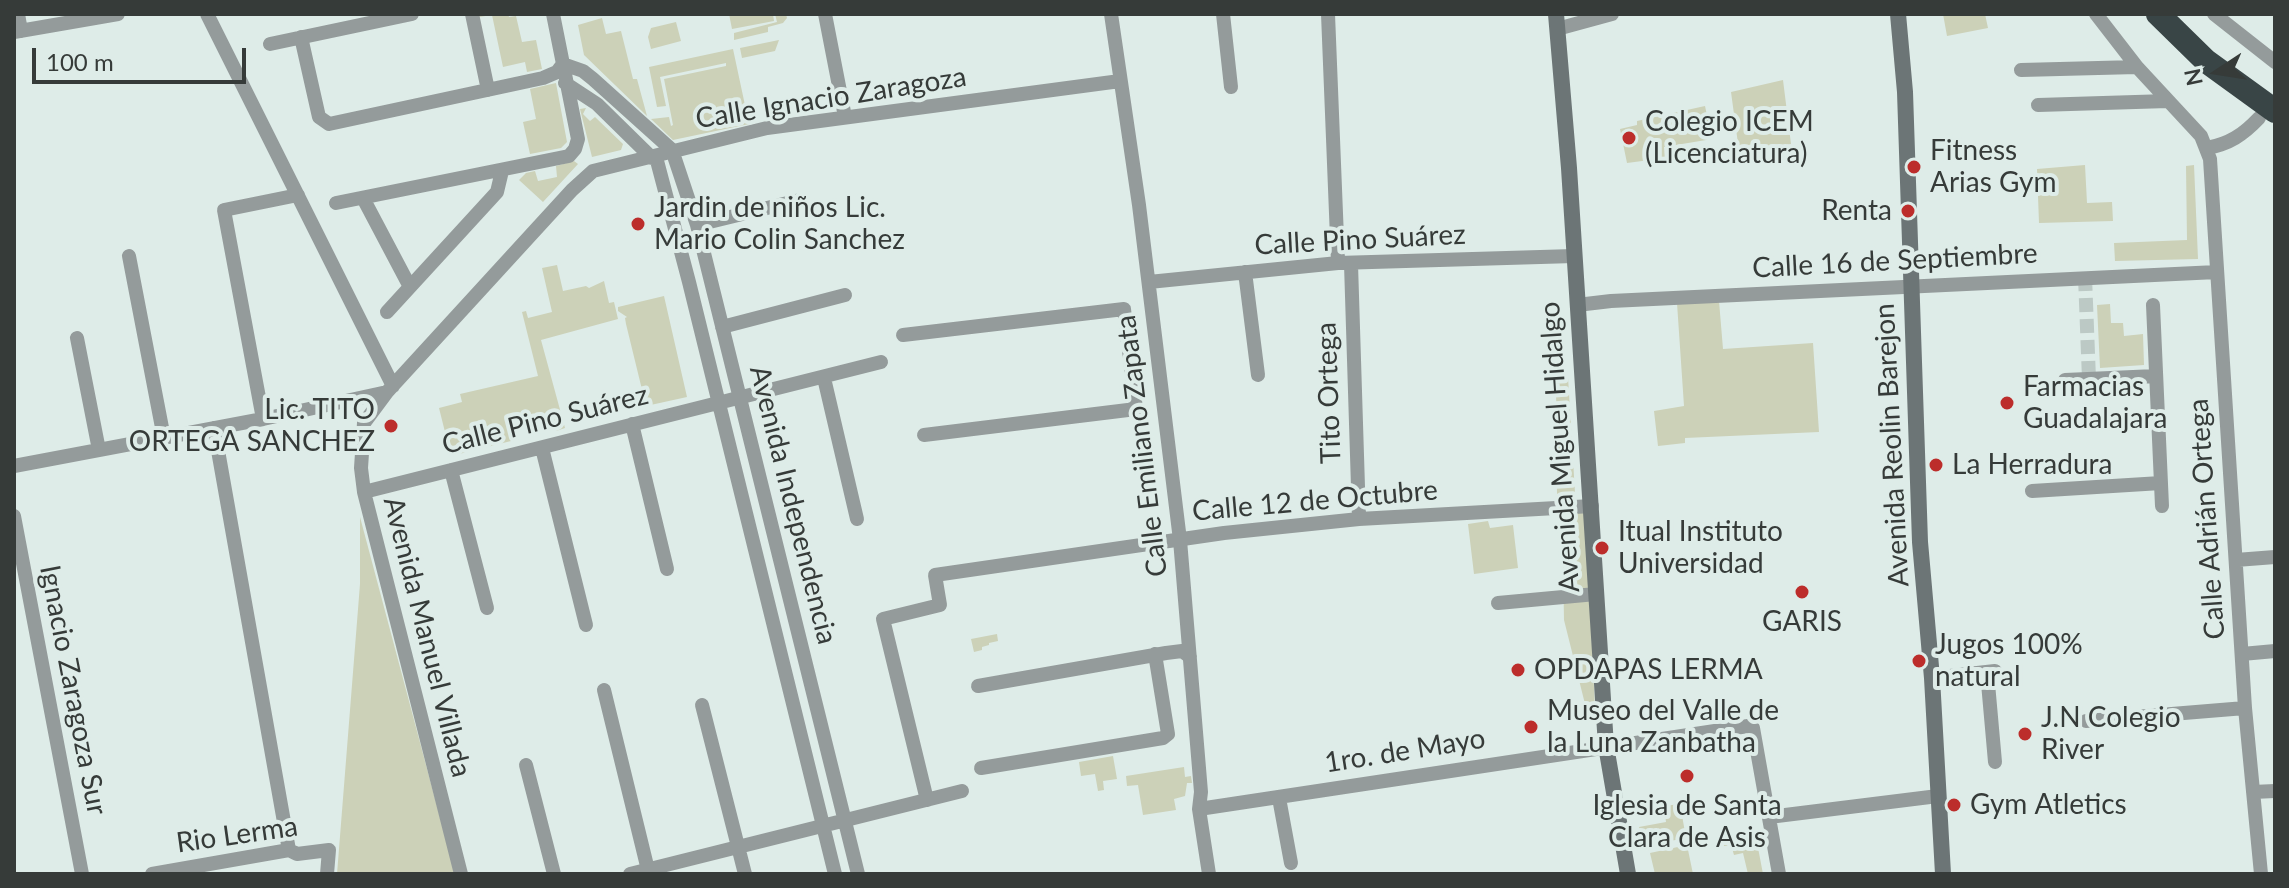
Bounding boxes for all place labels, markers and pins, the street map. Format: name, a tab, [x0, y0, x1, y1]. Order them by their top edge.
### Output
place label: Colegio ICEM (Licenciatura)	[1645, 105, 1814, 171]
marker: Colegio ICEM (Licenciatura)	[1620, 129, 1638, 147]
place label: Fitness Arias Gym	[1930, 134, 2056, 200]
marker: Fitness Arias Gym	[1905, 158, 1923, 176]
place label: Jardin de niños Lic. Mario Colin Sanchez	[654, 191, 905, 257]
place label: Renta	[1821, 194, 1892, 228]
marker: Renta	[1899, 202, 1917, 220]
marker: Jardin de niños Lic. Mario Colin Sanchez	[629, 215, 647, 233]
place label: Farmacias Guadalajara	[2023, 370, 2167, 436]
place label: Lic. TITO ORTEGA SANCHEZ	[129, 393, 375, 459]
marker: Farmacias Guadalajara	[1998, 394, 2016, 412]
marker: Lic. TITO ORTEGA SANCHEZ	[382, 417, 400, 435]
place label: La Herradura	[1952, 448, 2112, 482]
marker: La Herradura	[1927, 456, 1945, 474]
place label: Itual Instituto Universidad	[1618, 515, 1783, 581]
marker: Itual Instituto Universidad	[1593, 539, 1611, 557]
marker: GARIS	[1793, 583, 1811, 601]
place label: GARIS	[1762, 605, 1842, 639]
place label: Jugos 100% natural	[1935, 628, 2083, 694]
marker: Jugos 100% natural	[1910, 652, 1928, 670]
place label: OPDAPAS LERMA	[1534, 653, 1763, 687]
marker: OPDAPAS LERMA	[1509, 661, 1527, 679]
place label: Museo del Valle de la Luna Zanbatha	[1547, 694, 1779, 760]
place label: J.N Colegio River	[2041, 701, 2181, 767]
marker: Museo del Valle de la Luna Zanbatha	[1522, 718, 1540, 736]
marker: J.N Colegio River	[2016, 725, 2034, 743]
marker: Iglesia de Santa Clara de Asis	[1678, 767, 1696, 785]
place label: Gym Atletics	[1970, 788, 2127, 822]
place label: Iglesia de Santa Clara de Asis	[1592, 789, 1782, 855]
marker: Gym Atletics	[1945, 796, 1963, 814]

